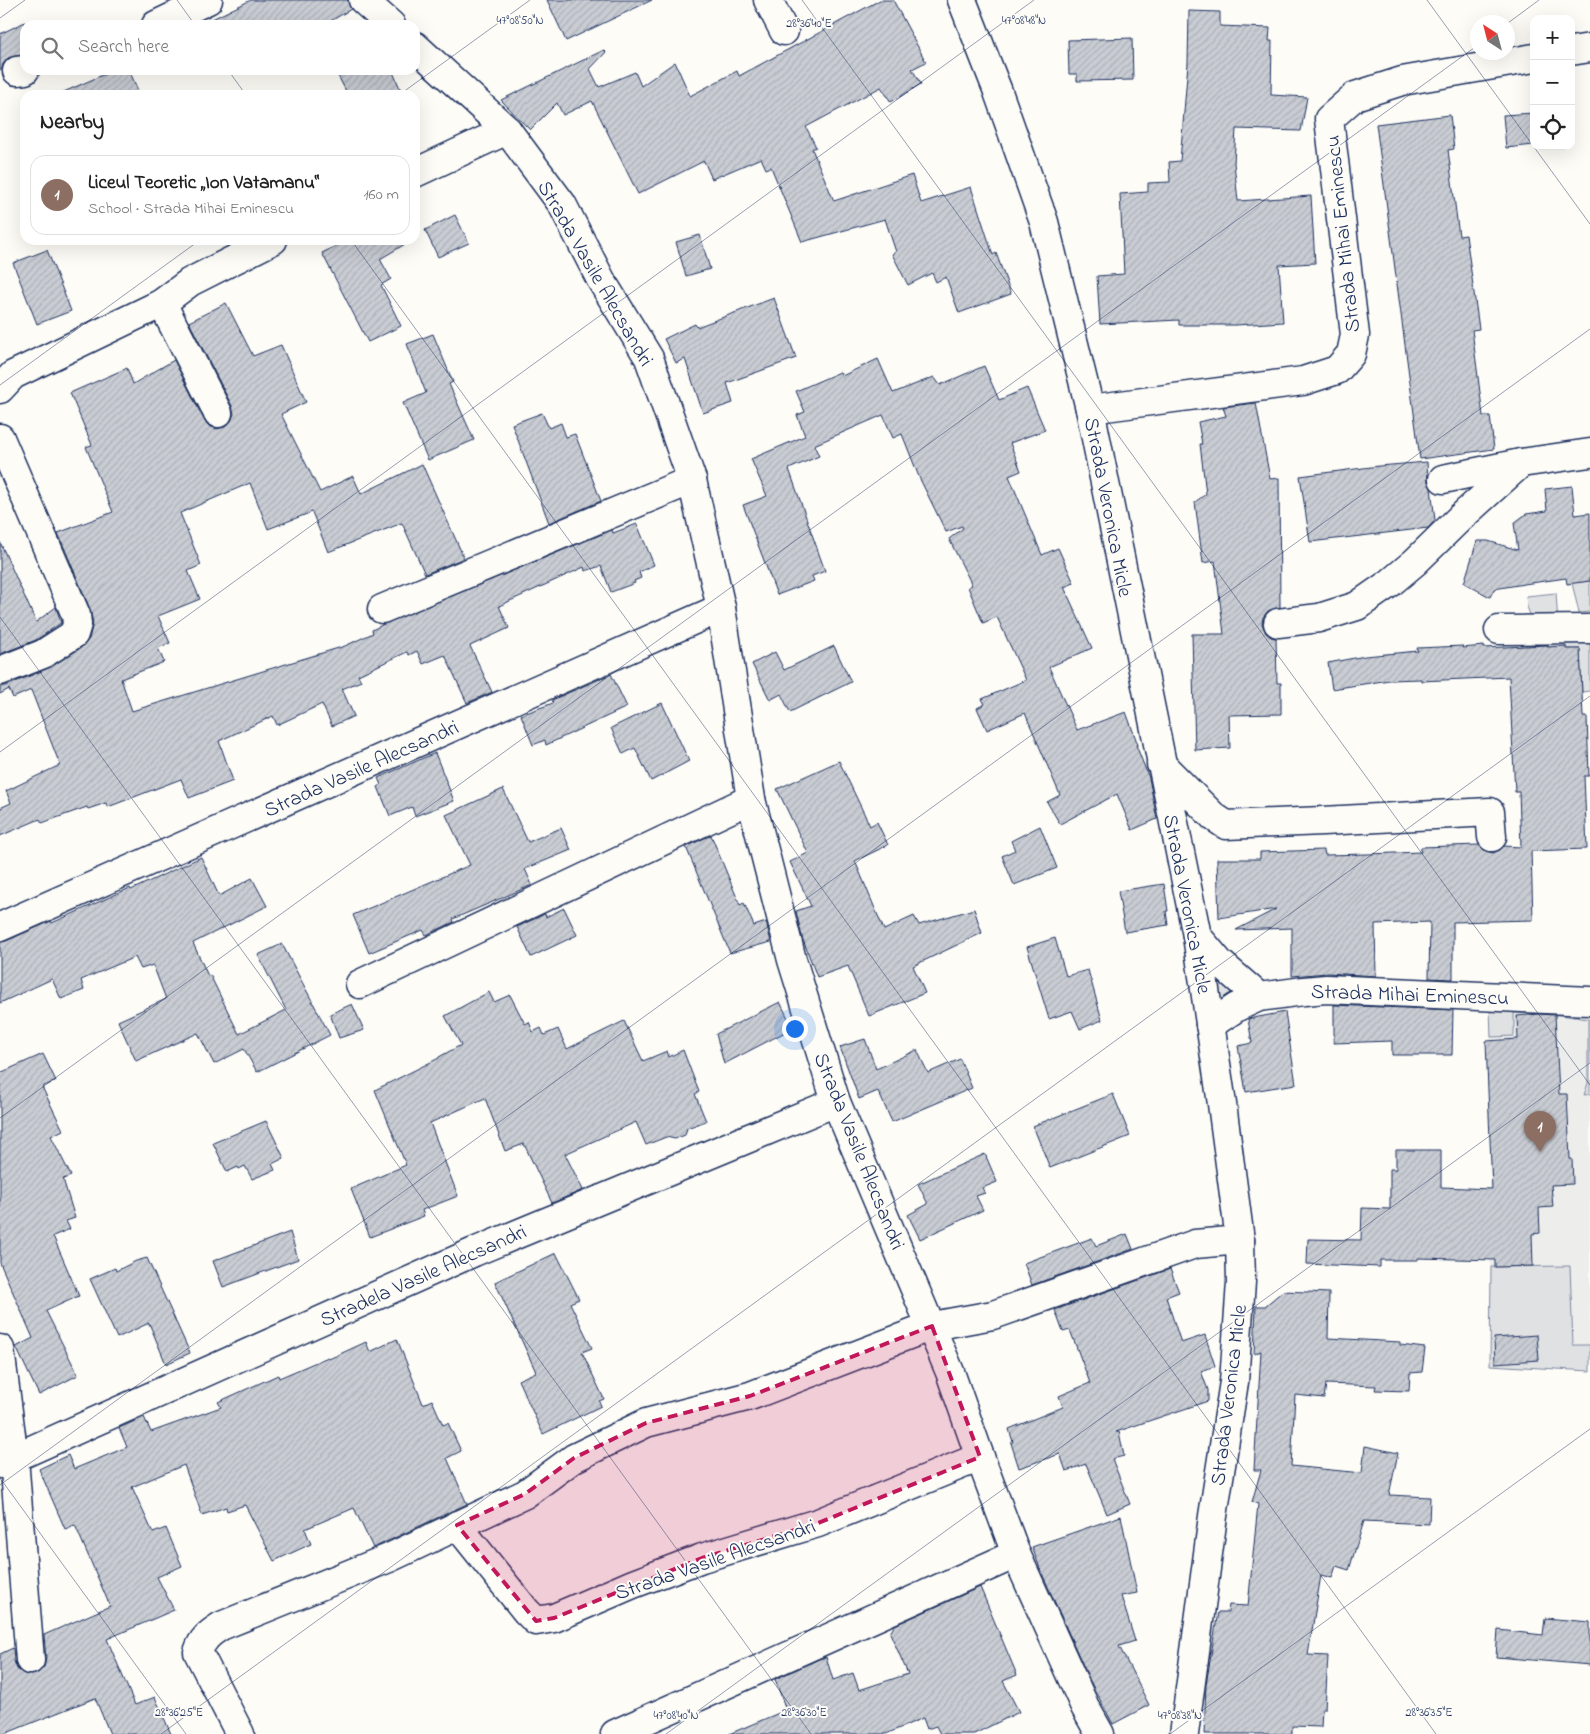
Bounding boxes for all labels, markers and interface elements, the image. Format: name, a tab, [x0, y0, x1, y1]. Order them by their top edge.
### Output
text: 47°08'50"N	[496, 12, 544, 30]
text: 47°08'48"N	[1002, 12, 1046, 30]
text: 28°36'40"E	[786, 15, 832, 33]
north arrow	[1470, 15, 1515, 60]
map controls	[1530, 15, 1575, 150]
button: +	[1530, 15, 1575, 60]
search box	[20, 20, 420, 75]
icon: search	[38, 34, 66, 62]
text: Search here	[78, 34, 169, 61]
button: −	[1530, 60, 1575, 105]
button: locate	[1530, 105, 1575, 150]
text: Nearby	[40, 108, 104, 138]
street label: Strada Mihai Eminescu	[1319, 134, 1369, 334]
text: Liceul Teoretic „Ion Vatamanu“	[88, 170, 319, 197]
street label: Strada Vasile Alecsandri	[529, 175, 660, 373]
text: 1	[54, 183, 60, 207]
text: 160 m	[364, 183, 399, 207]
text: School · Strada Mihai Eminescu	[88, 197, 294, 221]
street label: Strada Veronica Micle	[1075, 415, 1139, 600]
street label: Strada Vasile Alecsandri	[260, 713, 464, 826]
street label: Strada Veronica Micle	[1154, 812, 1218, 997]
street label: Strada Mihai Eminescu	[1310, 978, 1510, 1014]
your location	[782, 1016, 808, 1042]
street label: Strada Vasile Alecsandri	[805, 1049, 911, 1255]
pin: 1	[1524, 1111, 1556, 1152]
street label: Stradela Vasile Alecsandri	[316, 1218, 532, 1336]
street label: Strada Veronica Micle	[1204, 1302, 1256, 1488]
street label: Strada Vasile Alecsandri	[611, 1512, 820, 1609]
text: 28°36'25"E	[155, 1704, 203, 1722]
text: 28°36'30"E	[781, 1704, 827, 1722]
text: 28°36'35"E	[1405, 1704, 1453, 1722]
text: 47°08'40"N	[653, 1707, 699, 1725]
text: 47°08'38"N	[1158, 1707, 1202, 1725]

